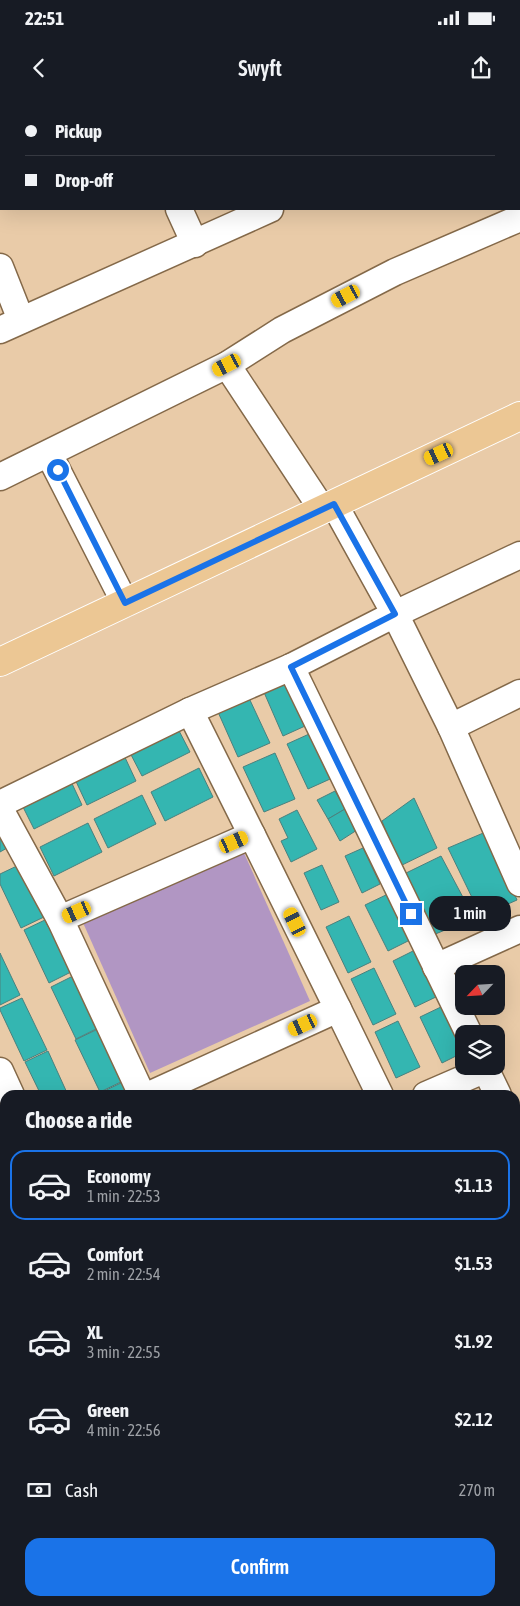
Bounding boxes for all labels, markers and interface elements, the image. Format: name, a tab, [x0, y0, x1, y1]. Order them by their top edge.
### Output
text: 22:51	[25, 7, 64, 29]
icon: back	[25, 54, 53, 82]
icon: share	[467, 54, 495, 82]
text: Swyft	[238, 55, 282, 81]
text: Pickup	[55, 120, 102, 142]
text: Drop-off	[55, 169, 113, 191]
car	[329, 282, 362, 310]
car	[210, 352, 243, 378]
car	[422, 441, 455, 467]
route start	[47, 459, 69, 481]
car	[217, 829, 250, 855]
callout: 1 min	[428, 896, 511, 932]
car	[60, 899, 93, 925]
route end	[400, 903, 422, 925]
text: 1 min	[454, 904, 486, 922]
car	[281, 905, 308, 939]
north arrow	[455, 965, 505, 1015]
map controls	[455, 965, 505, 1075]
car	[286, 1012, 319, 1038]
button: layers	[455, 1025, 505, 1075]
text: Choose a ride	[25, 1107, 132, 1133]
icon: car	[27, 1163, 72, 1208]
text: Economy	[87, 1165, 151, 1187]
text: $1.13	[455, 1174, 493, 1196]
text: 1 min · 22:53	[87, 1187, 160, 1205]
icon: car	[27, 1241, 72, 1286]
text: Comfort	[87, 1243, 143, 1265]
text: $1.53	[455, 1252, 493, 1274]
text: 2 min · 22:54	[87, 1265, 160, 1283]
icon: car	[27, 1319, 72, 1364]
text: XL	[87, 1321, 103, 1343]
text: $1.92	[455, 1330, 493, 1352]
text: 3 min · 22:55	[87, 1343, 160, 1361]
icon: car	[27, 1397, 72, 1442]
text: Green	[87, 1399, 129, 1421]
text: $2.12	[455, 1408, 493, 1430]
text: 4 min · 22:56	[87, 1421, 160, 1439]
icon: cash	[25, 1476, 53, 1504]
text: Cash	[65, 1479, 98, 1501]
text: 270 m	[459, 1481, 495, 1499]
button: Confirm	[25, 1538, 495, 1596]

